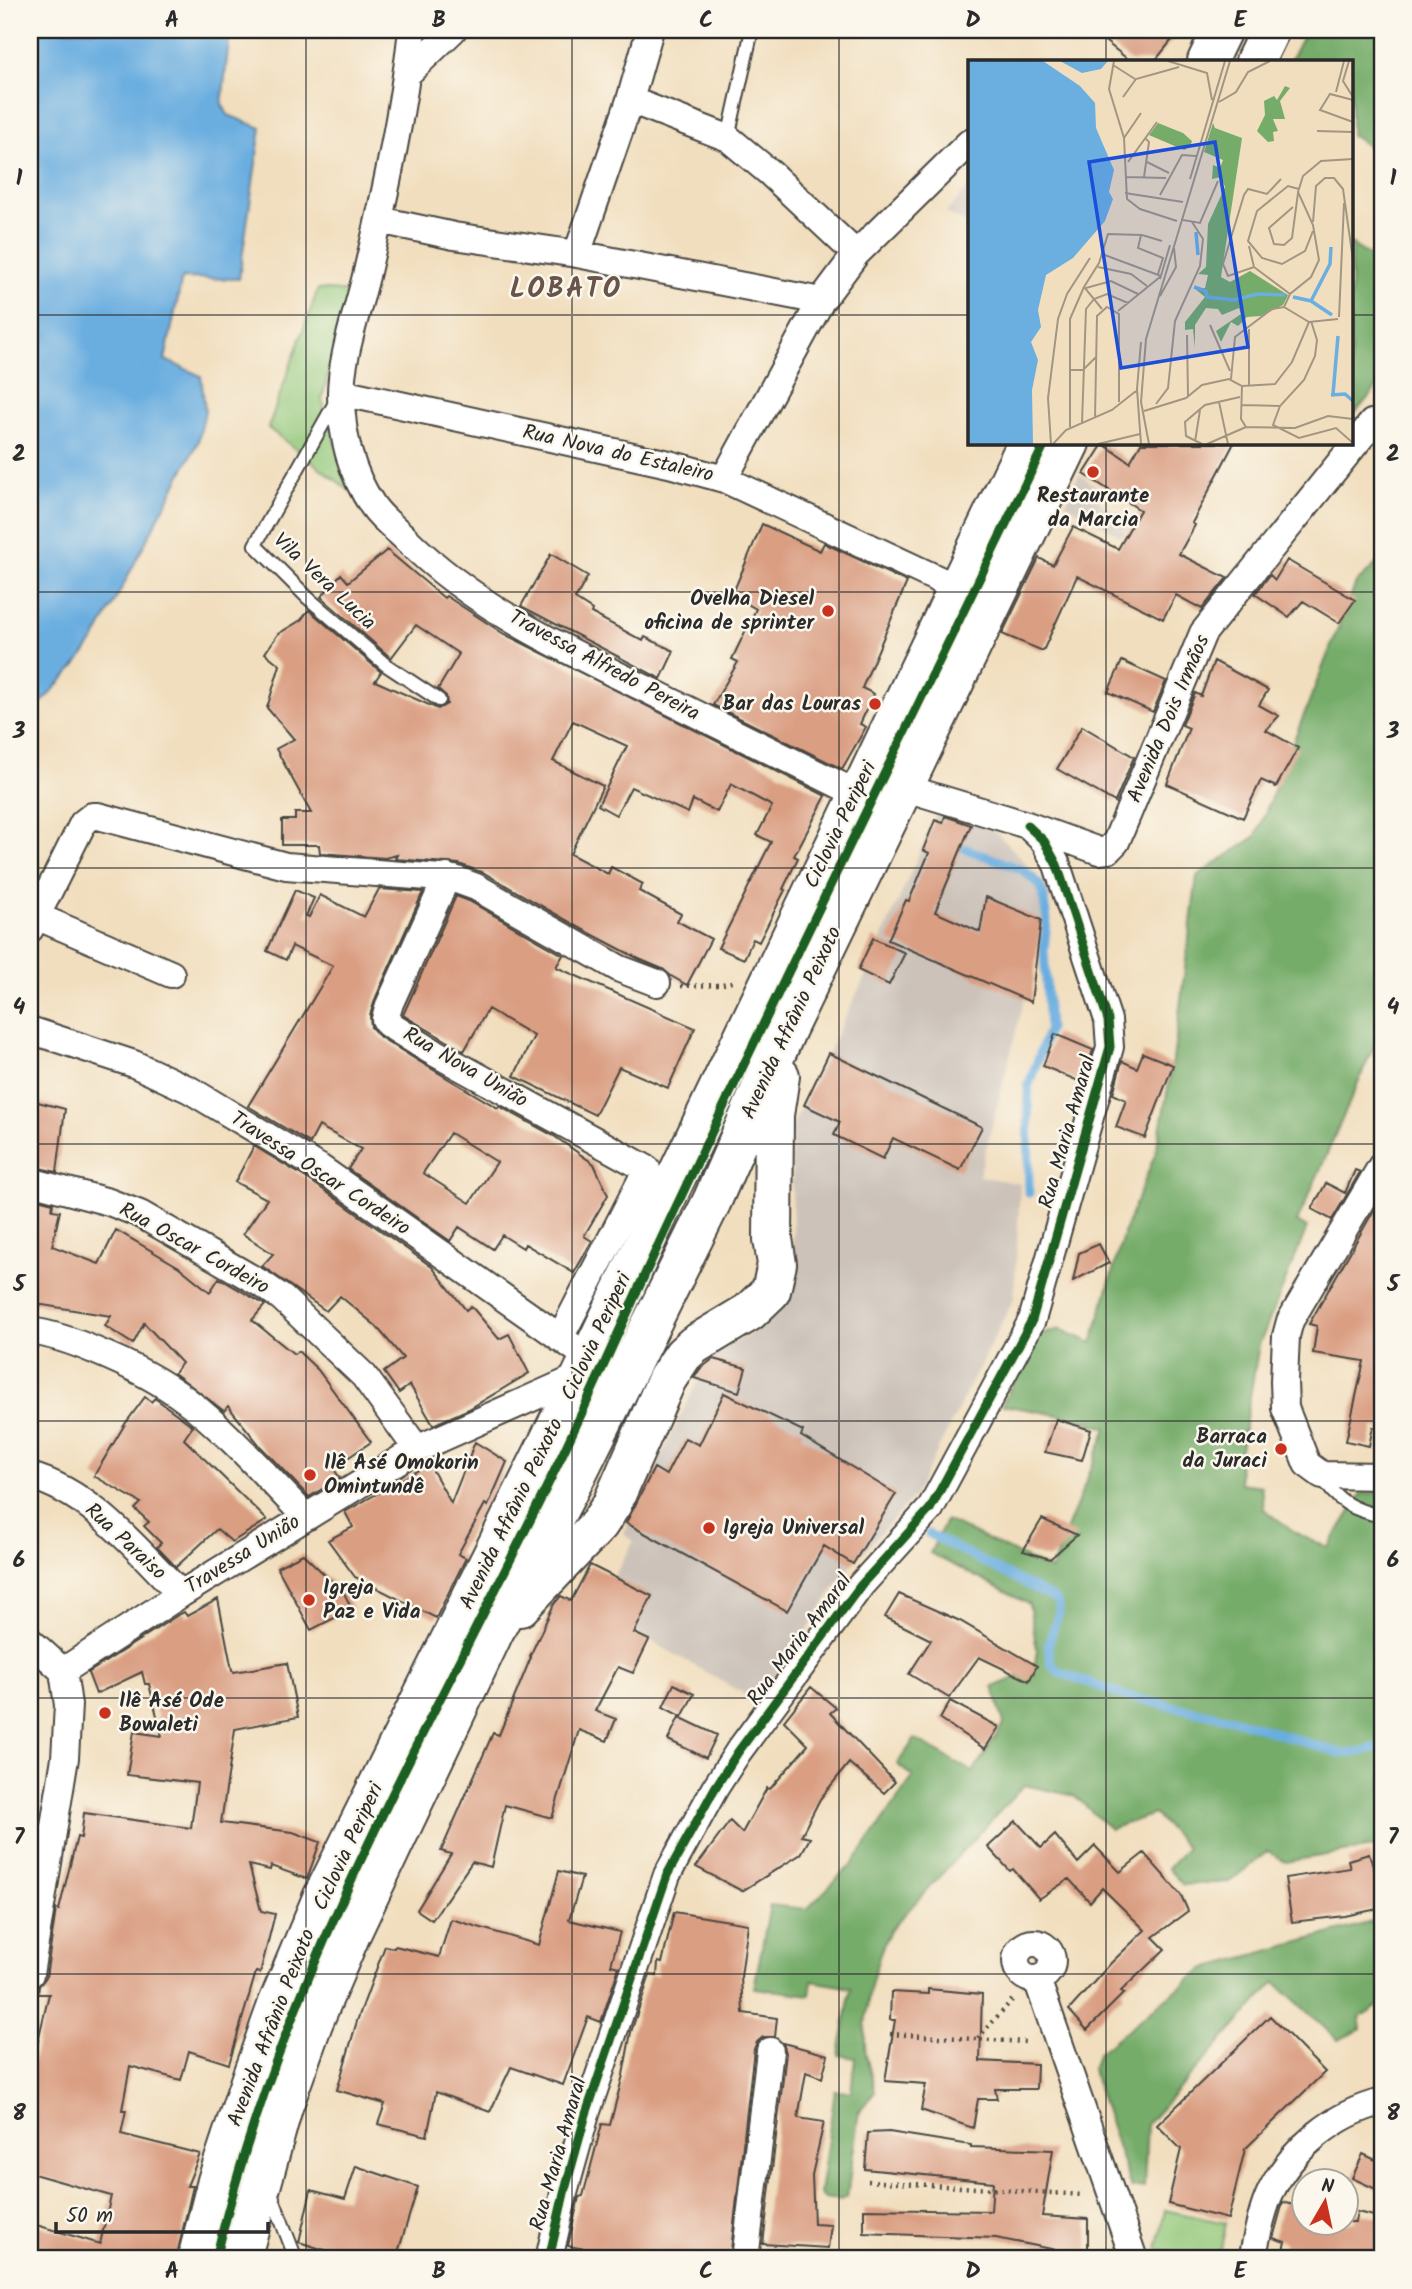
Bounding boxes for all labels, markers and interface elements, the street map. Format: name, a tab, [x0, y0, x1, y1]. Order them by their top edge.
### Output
text: A	[165, 3, 179, 39]
text: B	[432, 3, 446, 39]
text: C	[699, 3, 713, 39]
text: D	[965, 3, 981, 39]
text: E	[1234, 3, 1248, 39]
inset map	[968, 60, 1352, 444]
text: 1	[16, 161, 23, 197]
text: 1	[1390, 161, 1397, 197]
district label: LOBATO	[510, 267, 622, 312]
street label: Rua Nova do Estaleiro	[519, 416, 717, 492]
text: 2	[12, 437, 26, 473]
text: 2	[1386, 437, 1400, 473]
marker: Restaurante da Marcia	[1085, 464, 1101, 480]
place label: Restaurante da Marcia	[1037, 480, 1149, 537]
street label: Vila Vera Lucia	[265, 525, 383, 639]
place label: Ovelha Diesel oficina de sprinter	[645, 583, 815, 640]
street label: Travessa Alfredo Pereira	[503, 602, 705, 730]
marker: Ovelha Diesel oficina de sprinter	[820, 603, 836, 619]
street label: Avenida Dois Irmãos	[1119, 630, 1219, 808]
place label: Bar das Louras	[722, 688, 861, 721]
marker: Bar das Louras	[867, 696, 883, 712]
text: 3	[12, 714, 26, 750]
text: 3	[1386, 714, 1400, 750]
street label: Ciclovia Periperi	[796, 755, 887, 894]
street label: Avenida Afrânio Peixoto	[733, 921, 851, 1125]
text: 4	[13, 990, 26, 1026]
text: 4	[1387, 990, 1400, 1026]
street label: Rua Nova União	[396, 1019, 534, 1117]
street label: Rua Maria Amaral	[1030, 1051, 1106, 1213]
street label: Travessa Oscar Cordeiro	[223, 1103, 417, 1245]
street label: Rua Oscar Cordeiro	[113, 1194, 275, 1304]
text: 5	[12, 1267, 27, 1303]
street label: Ciclovia Periperi	[553, 1267, 642, 1406]
text: 5	[1386, 1267, 1401, 1303]
street label: Avenida Afrânio Peixoto	[451, 1413, 573, 1615]
place label: Barraca da Juraci	[1182, 1421, 1268, 1478]
marker: Barraca da Juraci	[1273, 1441, 1289, 1457]
place label: Ilê Asé Omokorin Omintundê	[324, 1447, 479, 1504]
marker: Ilê Asé Omokorin Omintundê	[302, 1467, 318, 1483]
street label: Rua Paraiso	[76, 1495, 174, 1589]
street label: Travessa União	[179, 1506, 307, 1604]
place label: Igreja Universal	[723, 1512, 865, 1545]
marker: Igreja Universal	[701, 1520, 717, 1536]
text: 6	[13, 1543, 25, 1579]
text: 6	[1387, 1543, 1399, 1579]
street label: Rua Maria Amaral	[739, 1567, 861, 1713]
place label: Igreja Paz e Vida	[323, 1572, 421, 1629]
marker: Igreja Paz e Vida	[301, 1592, 317, 1608]
place label: Ilê Asé Ode Bowaleti	[119, 1685, 224, 1742]
marker: Ilê Asé Ode Bowaleti	[97, 1705, 113, 1721]
street label: Ciclovia Periperi	[305, 1777, 394, 1916]
text: 7	[14, 1820, 26, 1856]
text: 7	[1388, 1820, 1400, 1856]
street label: Avenida Afrânio Peixoto	[219, 1924, 325, 2132]
street label: Rua Maria Amaral	[521, 2073, 597, 2235]
text: 8	[12, 2096, 26, 2132]
text: 8	[1386, 2096, 1400, 2132]
north arrow	[1290, 2166, 1360, 2236]
text: N	[1319, 2171, 1336, 2203]
scale bar	[56, 2191, 268, 2235]
text: 50 m	[66, 2200, 113, 2233]
text: A	[165, 2254, 179, 2289]
text: B	[432, 2254, 446, 2289]
text: C	[699, 2254, 713, 2289]
text: D	[965, 2254, 981, 2289]
text: E	[1234, 2254, 1248, 2289]

